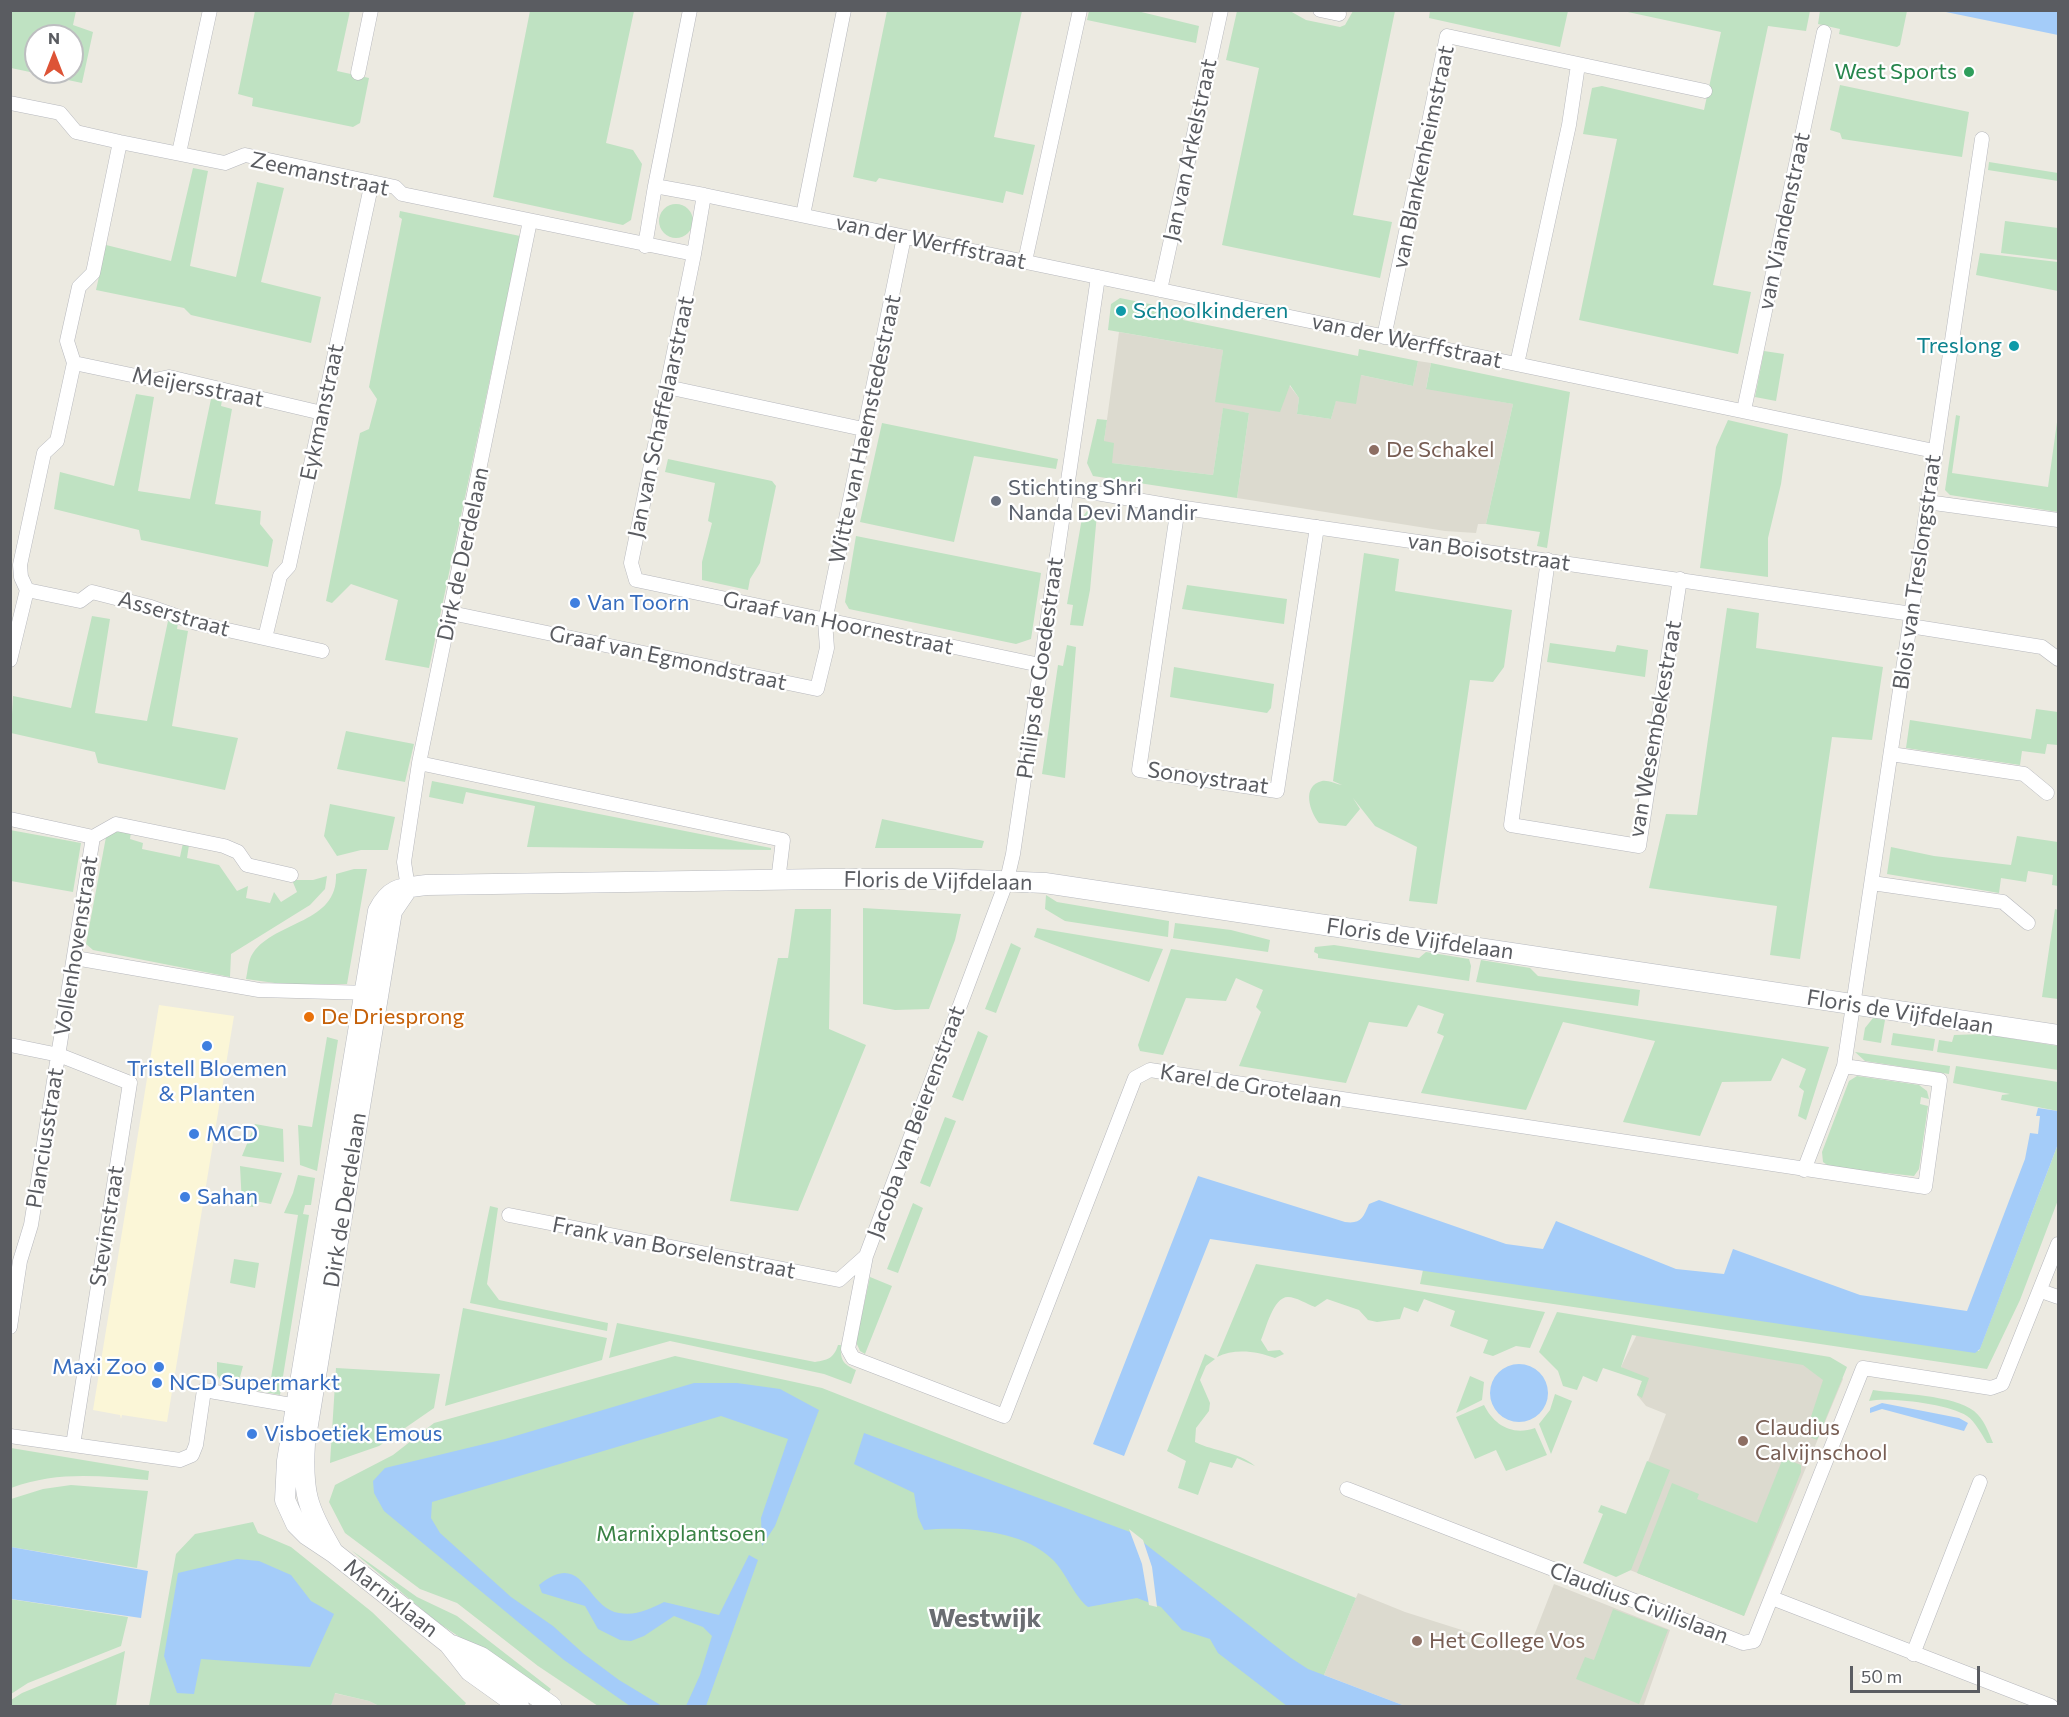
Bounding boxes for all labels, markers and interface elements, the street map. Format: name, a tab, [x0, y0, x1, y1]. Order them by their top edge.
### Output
north arrow	[24, 24, 84, 84]
text: N	[48, 28, 60, 47]
street label: van Blankenheimstraat	[1386, 43, 1460, 271]
street label: Jan van Arkelstraat	[1158, 56, 1222, 244]
place label: West Sports	[1834, 59, 1957, 85]
marker: West Sports	[1962, 65, 1976, 79]
street label: van Viandenstraat	[1752, 130, 1816, 312]
street label: Zeemanstraat	[248, 146, 392, 202]
street label: van der Werffstraat	[833, 209, 1029, 275]
street label: Witte van Haemstedestraat	[824, 292, 906, 566]
street label: Jan van Schaffelaarstraat	[622, 294, 700, 540]
place label: Schoolkinderen	[1133, 298, 1288, 324]
marker: Schoolkinderen	[1114, 304, 1128, 318]
street label: van der Werffstraat	[1309, 308, 1505, 374]
place label: Treslong	[1916, 333, 2002, 359]
marker: Treslong	[2007, 339, 2021, 353]
street label: Eykmanstraat	[295, 341, 349, 483]
street label: Meijersstraat	[130, 361, 266, 413]
place label: De Schakel	[1386, 437, 1495, 463]
marker: De Schakel	[1367, 443, 1381, 457]
street label: Blois van Treslongstraat	[1887, 453, 1947, 691]
street label: Dirk de Derdelaan	[432, 465, 494, 643]
place label: Stichting Shri Nanda Devi Mandir	[1008, 475, 1198, 526]
marker: Stichting Shri Nanda Devi Mandir	[989, 494, 1003, 508]
street label: van Boisotstraat	[1406, 528, 1572, 576]
street label: Philips de Goedestraat	[1011, 555, 1069, 781]
street label: Asserstraat	[115, 585, 233, 643]
street label: Graaf van Hoornestraat	[720, 586, 956, 660]
place label: Van Toorn	[587, 590, 689, 616]
marker: Van Toorn	[568, 596, 582, 610]
street label: van Wesembekestraat	[1623, 618, 1687, 840]
street label: Graaf van Egmondstraat	[547, 620, 789, 696]
street label: Sonoystraat	[1146, 756, 1270, 800]
street label: Vollenhovenstraat	[49, 854, 103, 1038]
street label: Floris de Vijfdelaan	[843, 866, 1033, 896]
street label: Floris de Vijfdelaan	[1325, 913, 1515, 965]
street label: Floris de Vijfdelaan	[1805, 984, 1995, 1040]
street label: Jacoba van Beierenstraat	[862, 1002, 970, 1242]
place label: De Driesprong	[321, 1004, 464, 1030]
marker: De Driesprong	[302, 1010, 316, 1024]
marker: Tristell Bloemen & Planten	[200, 1039, 214, 1053]
place label: Tristell Bloemen & Planten	[127, 1056, 287, 1108]
street label: Karel de Grotelaan	[1158, 1059, 1344, 1113]
street label: Planciusstraat	[21, 1066, 69, 1210]
street label: Dirk de Derdelaan	[318, 1111, 372, 1289]
place label: MCD	[206, 1121, 258, 1147]
marker: MCD	[187, 1127, 201, 1141]
street label: Stevinstraat	[84, 1164, 130, 1288]
place label: Sahan	[197, 1184, 258, 1210]
marker: Sahan	[178, 1190, 192, 1204]
street label: Frank van Borselenstraat	[550, 1211, 798, 1285]
place label: Maxi Zoo	[52, 1354, 147, 1380]
marker: Maxi Zoo	[152, 1360, 166, 1374]
place label: NCD Supermarkt	[169, 1370, 340, 1396]
marker: NCD Supermarkt	[150, 1376, 164, 1390]
place label: Claudius Calvijnschool	[1755, 1415, 1888, 1466]
place label: Visboetiek Emous	[264, 1421, 442, 1447]
marker: Visboetiek Emous	[245, 1427, 259, 1441]
marker: Claudius Calvijnschool	[1736, 1434, 1750, 1448]
park label: Marnixplantsoen	[596, 1521, 766, 1547]
street label: Marnixlaan	[339, 1553, 443, 1643]
street label: Claudius Civilislaan	[1546, 1557, 1732, 1649]
district label: Westwijk	[928, 1602, 1042, 1634]
place label: Het College Vos	[1429, 1628, 1585, 1654]
marker: Het College Vos	[1410, 1634, 1424, 1648]
scale bar	[1853, 1654, 1984, 1692]
text: 50 m	[1861, 1665, 1902, 1687]

